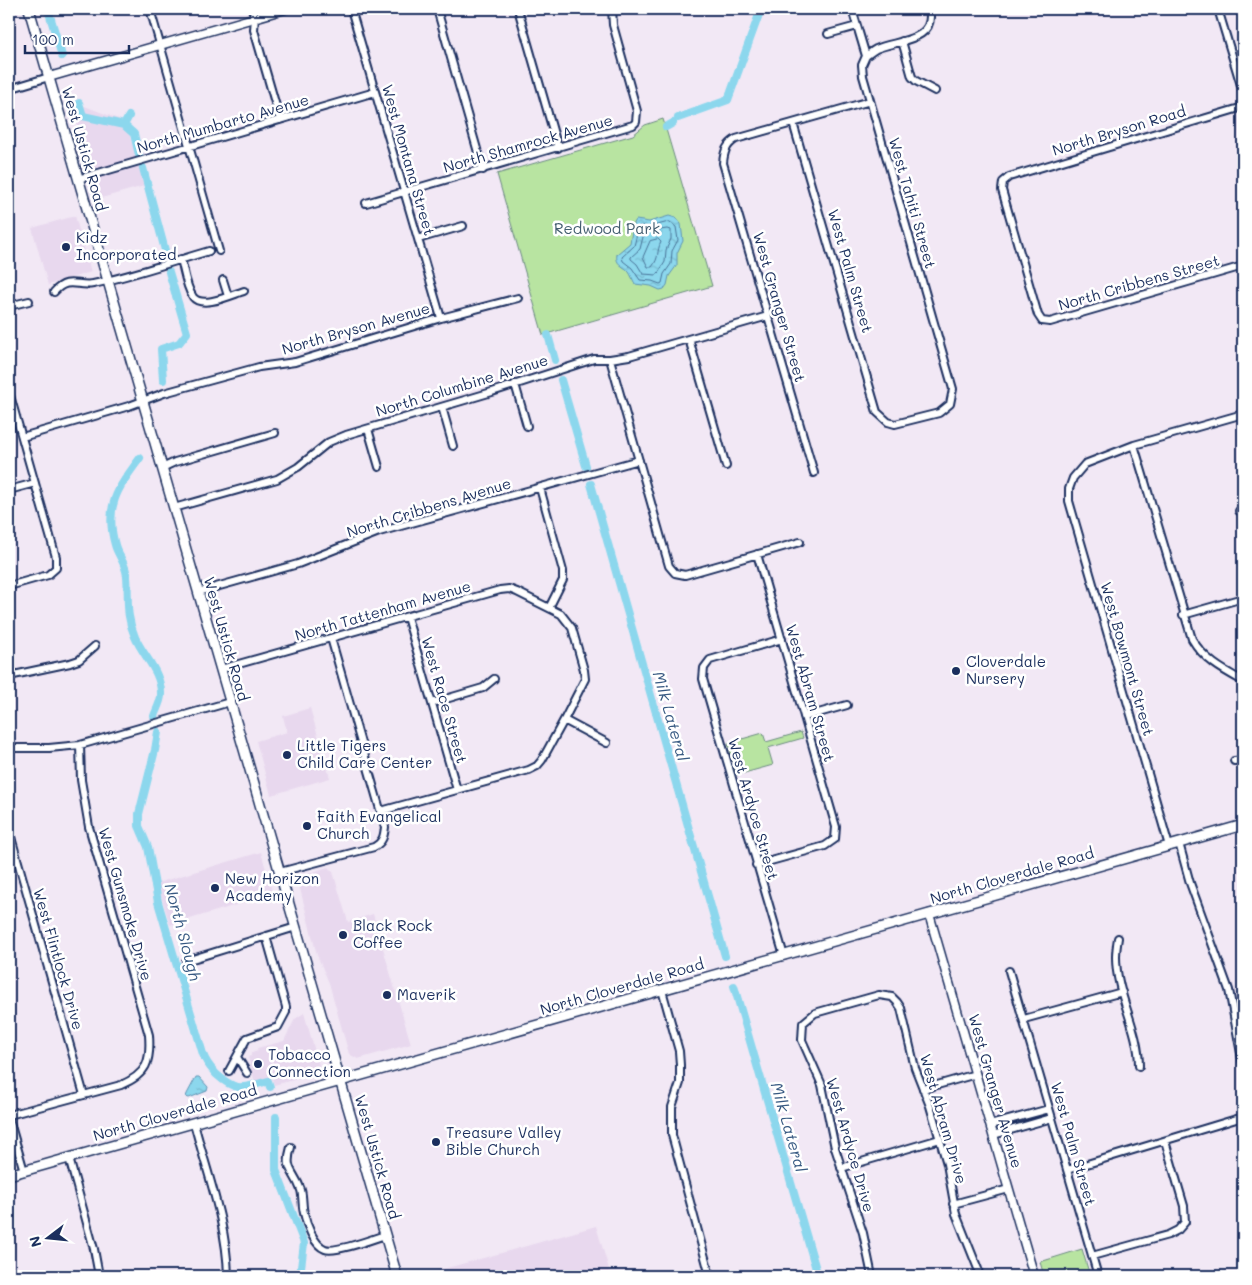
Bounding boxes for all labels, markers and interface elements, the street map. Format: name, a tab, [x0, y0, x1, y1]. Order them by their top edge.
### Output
scale bar	[25, 22, 129, 54]
text: 100 m	[32, 29, 74, 49]
street label: West Montana Street	[378, 82, 440, 238]
street label: West Ustick Road	[58, 84, 112, 213]
street label: North Mumbarto Avenue	[134, 89, 311, 157]
street label: North Bryson Road	[1049, 100, 1188, 160]
street label: North Shamrock Avenue	[441, 109, 615, 177]
street label: West Tahiti Street	[885, 135, 941, 271]
street label: West Palm Street	[824, 206, 878, 335]
park label: Redwood Park	[554, 218, 660, 238]
place label: Kidz Incorporated	[76, 227, 177, 264]
street label: West Granger Street	[749, 229, 811, 384]
marker: Kidz Incorporated	[60, 241, 72, 253]
street label: North Cribbens Street	[1056, 249, 1222, 315]
street label: North Bryson Avenue	[279, 297, 432, 359]
street label: North Columbine Avenue	[373, 349, 550, 421]
street label: North Cribbens Avenue	[344, 472, 513, 542]
street label: West Ustick Road	[200, 574, 254, 703]
street label: North Tattenham Avenue	[292, 575, 473, 645]
street label: West Bowmont Street	[1096, 579, 1160, 738]
street label: West Abram Street	[782, 621, 840, 764]
street label: West Race Street	[417, 634, 473, 765]
place label: Cloverdale Nursery	[966, 651, 1046, 688]
marker: Cloverdale Nursery	[950, 665, 962, 677]
water label: Milk Lateral	[649, 668, 694, 763]
place label: Little Tigers Child Care Center	[297, 735, 432, 772]
street label: West Ardyce Street	[724, 735, 784, 882]
marker: Little Tigers Child Care Center	[281, 749, 293, 761]
place label: Faith Evangelical Church	[317, 806, 442, 843]
marker: Faith Evangelical Church	[301, 820, 313, 832]
street label: West Gunsmoke Drive	[94, 825, 157, 983]
street label: North Cloverdale Road	[927, 842, 1096, 908]
place label: New Horizon Academy	[225, 868, 319, 905]
water label: North Slough	[160, 881, 207, 983]
marker: New Horizon Academy	[209, 882, 221, 894]
street label: West Flintlock Drive	[29, 885, 89, 1032]
place label: Black Rock Coffee	[353, 915, 432, 952]
marker: Black Rock Coffee	[337, 929, 349, 941]
street label: North Cloverdale Road	[537, 953, 706, 1019]
place label: Maverik	[397, 984, 456, 1004]
marker: Maverik	[381, 989, 393, 1001]
street label: West Granger Avenue	[964, 1011, 1028, 1170]
place label: Tobacco Connection	[268, 1044, 351, 1081]
street label: West Abram Drive	[916, 1051, 972, 1186]
marker: Tobacco Connection	[252, 1058, 264, 1070]
street label: West Ardyce Drive	[822, 1075, 880, 1214]
street label: North Cloverdale Road	[90, 1079, 259, 1145]
water label: Milk Lateral	[767, 1079, 812, 1174]
street label: West Palm Street	[1047, 1079, 1101, 1208]
street label: West Ustick Road	[351, 1092, 405, 1221]
place label: Treasure Valley Bible Church	[446, 1122, 561, 1159]
marker: Treasure Valley Bible Church	[430, 1136, 442, 1148]
north arrow	[22, 1212, 72, 1262]
text: N	[24, 1234, 46, 1249]

